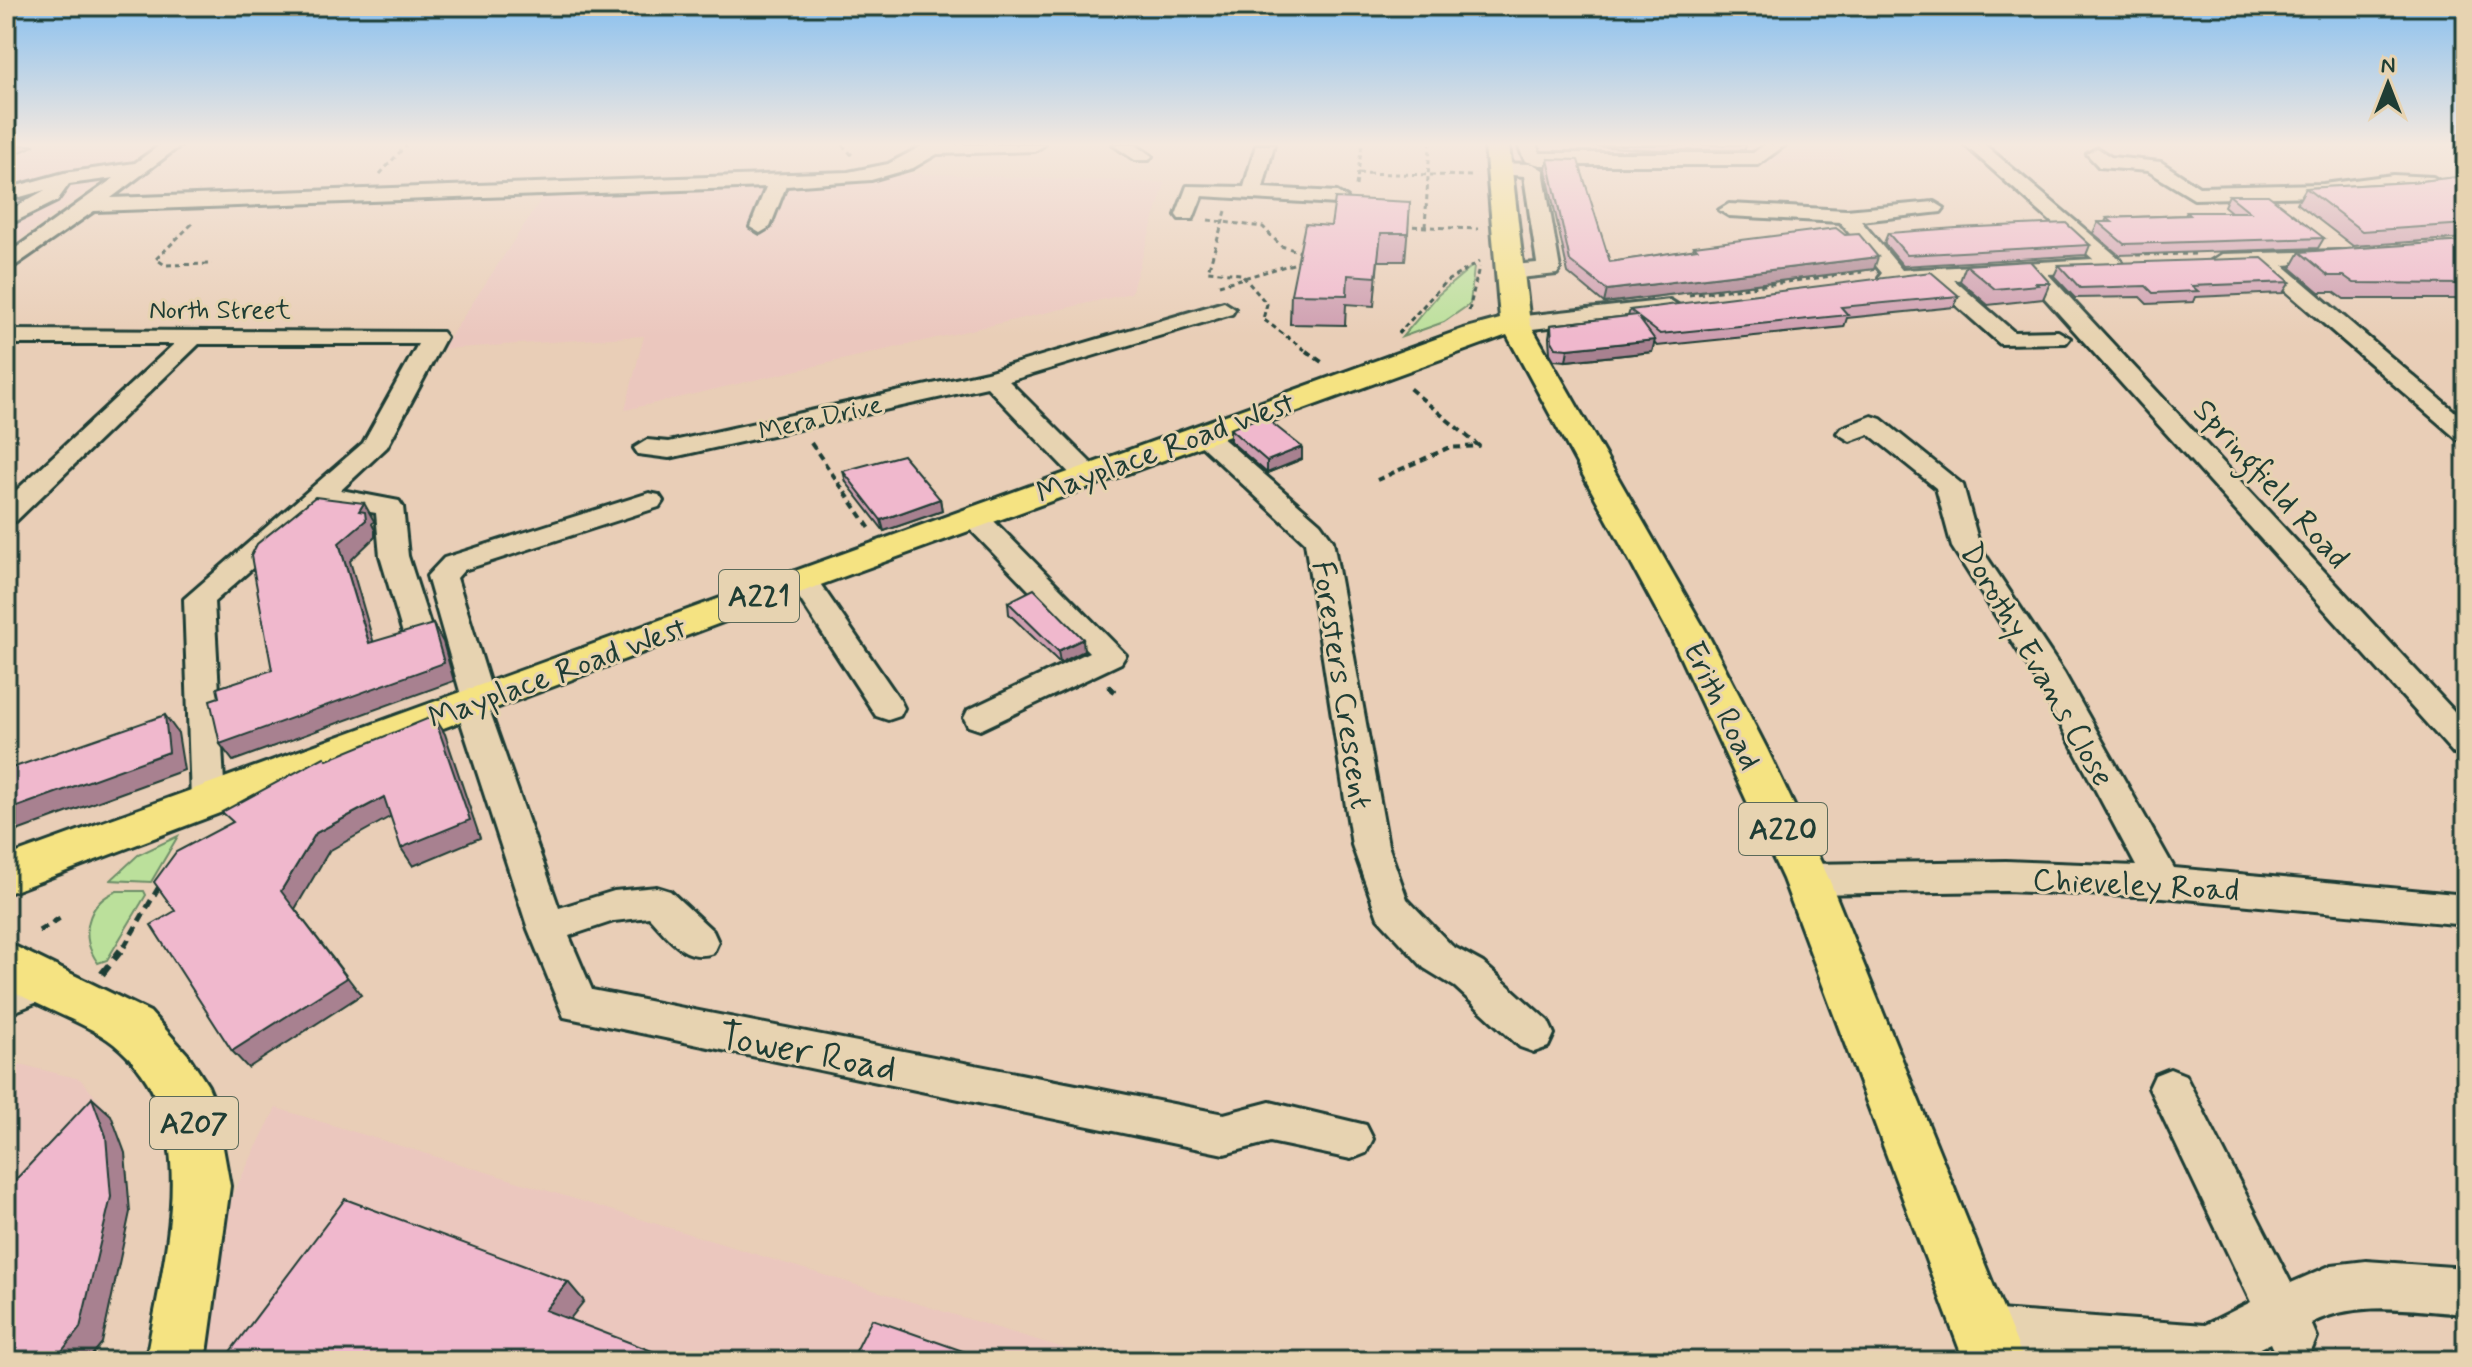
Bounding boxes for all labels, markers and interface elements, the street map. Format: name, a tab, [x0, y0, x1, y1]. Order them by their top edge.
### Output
north arrow	[2348, 44, 2428, 124]
text: N	[2381, 52, 2395, 80]
street label: North Street	[149, 294, 291, 328]
street label: Mayplace Road West	[1031, 383, 1301, 515]
street label: Mera Drive	[755, 388, 886, 450]
street label: Springfield Road	[2181, 390, 2358, 580]
street label: Dorothy Evans Close	[1949, 535, 2123, 795]
street label: Foresters Crescent	[1301, 558, 1381, 813]
road number: A221	[719, 570, 799, 622]
street label: Mayplace Road West	[423, 608, 693, 740]
street label: Erith Road	[1672, 634, 1770, 777]
road number: A220	[1739, 803, 1827, 855]
street label: Chieveley Road	[2031, 860, 2240, 912]
street label: Tower Road	[715, 1012, 900, 1095]
road number: A207	[150, 1097, 238, 1149]

